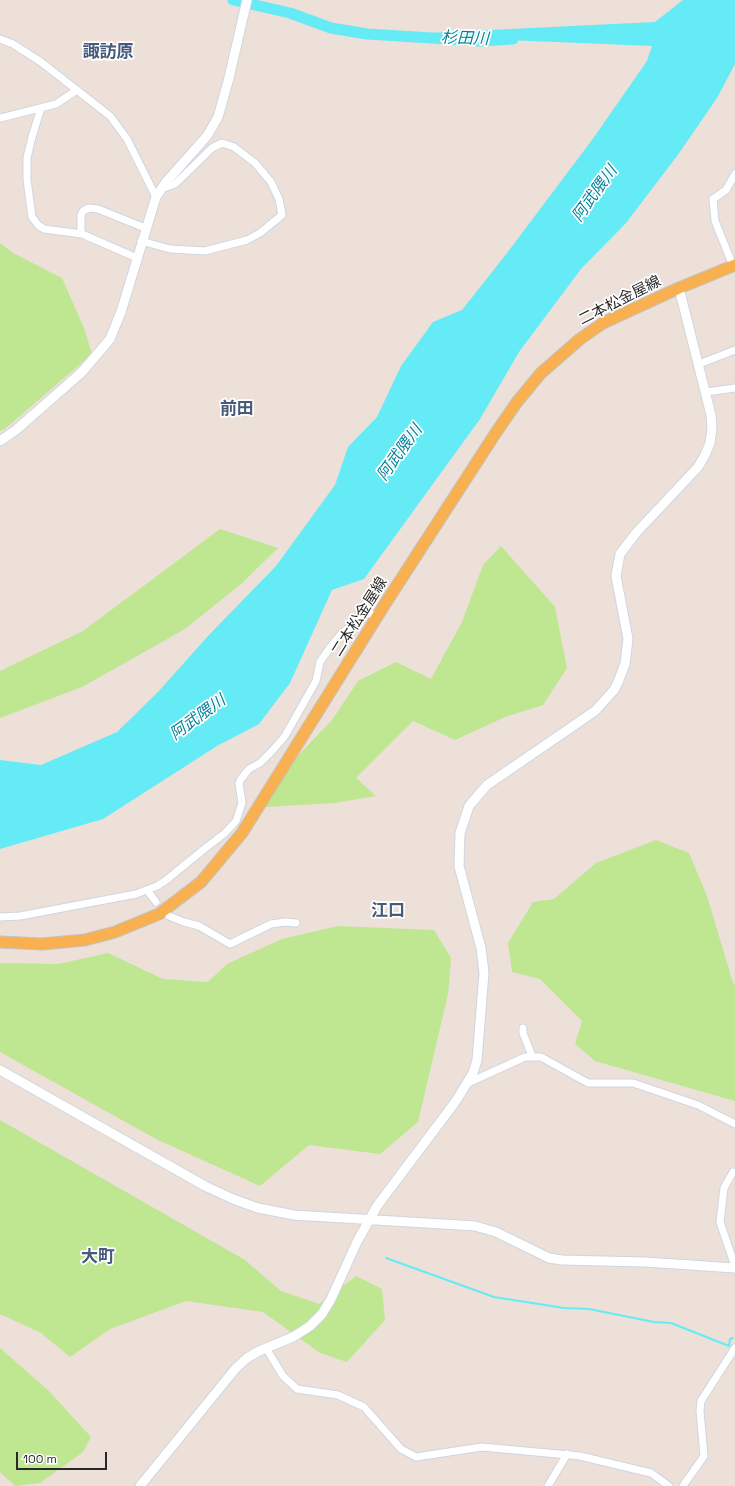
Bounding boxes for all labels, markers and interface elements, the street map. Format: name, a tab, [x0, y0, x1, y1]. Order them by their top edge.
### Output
water label: 杉田川	[441, 29, 489, 49]
district label: 諏訪原	[83, 42, 133, 62]
water label: 阿武隈川	[568, 162, 622, 226]
street label: 二本松金屋線	[576, 273, 664, 329]
district label: 前田	[220, 399, 254, 419]
water label: 阿武隈川	[373, 421, 427, 485]
street label: 二本松金屋線	[329, 574, 391, 660]
water label: 阿武隈川	[166, 691, 230, 745]
district label: 江口	[371, 901, 405, 921]
district label: 大町	[81, 1247, 115, 1267]
scale bar	[18, 1444, 109, 1470]
text: 100 m	[23, 1451, 57, 1467]

